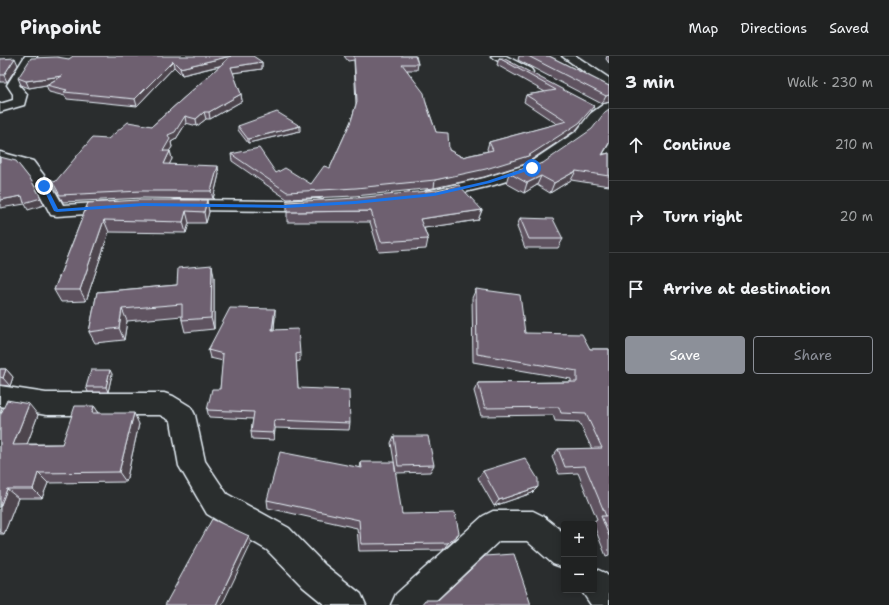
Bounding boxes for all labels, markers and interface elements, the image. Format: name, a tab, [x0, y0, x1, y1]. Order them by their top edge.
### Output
text: Pinpoint	[20, 15, 101, 40]
text: Map	[689, 19, 719, 37]
text: Directions	[741, 19, 807, 37]
text: Saved	[829, 19, 869, 37]
text: 3 min	[625, 71, 675, 93]
text: Walk · 230 m	[787, 74, 873, 91]
icon: ahead	[625, 134, 647, 156]
text: Continue	[663, 135, 731, 155]
text: 210 m	[835, 136, 873, 153]
route start	[523, 159, 541, 177]
route end	[35, 177, 53, 195]
icon: right	[625, 206, 647, 228]
text: Turn right	[663, 207, 743, 227]
text: 20 m	[840, 208, 873, 225]
icon: arrive	[625, 278, 647, 300]
text: Arrive at destination	[663, 279, 831, 299]
button: Save	[625, 336, 745, 374]
button: Share	[753, 336, 873, 374]
map controls	[561, 521, 597, 593]
button: +	[561, 521, 597, 557]
button: −	[561, 557, 597, 593]

